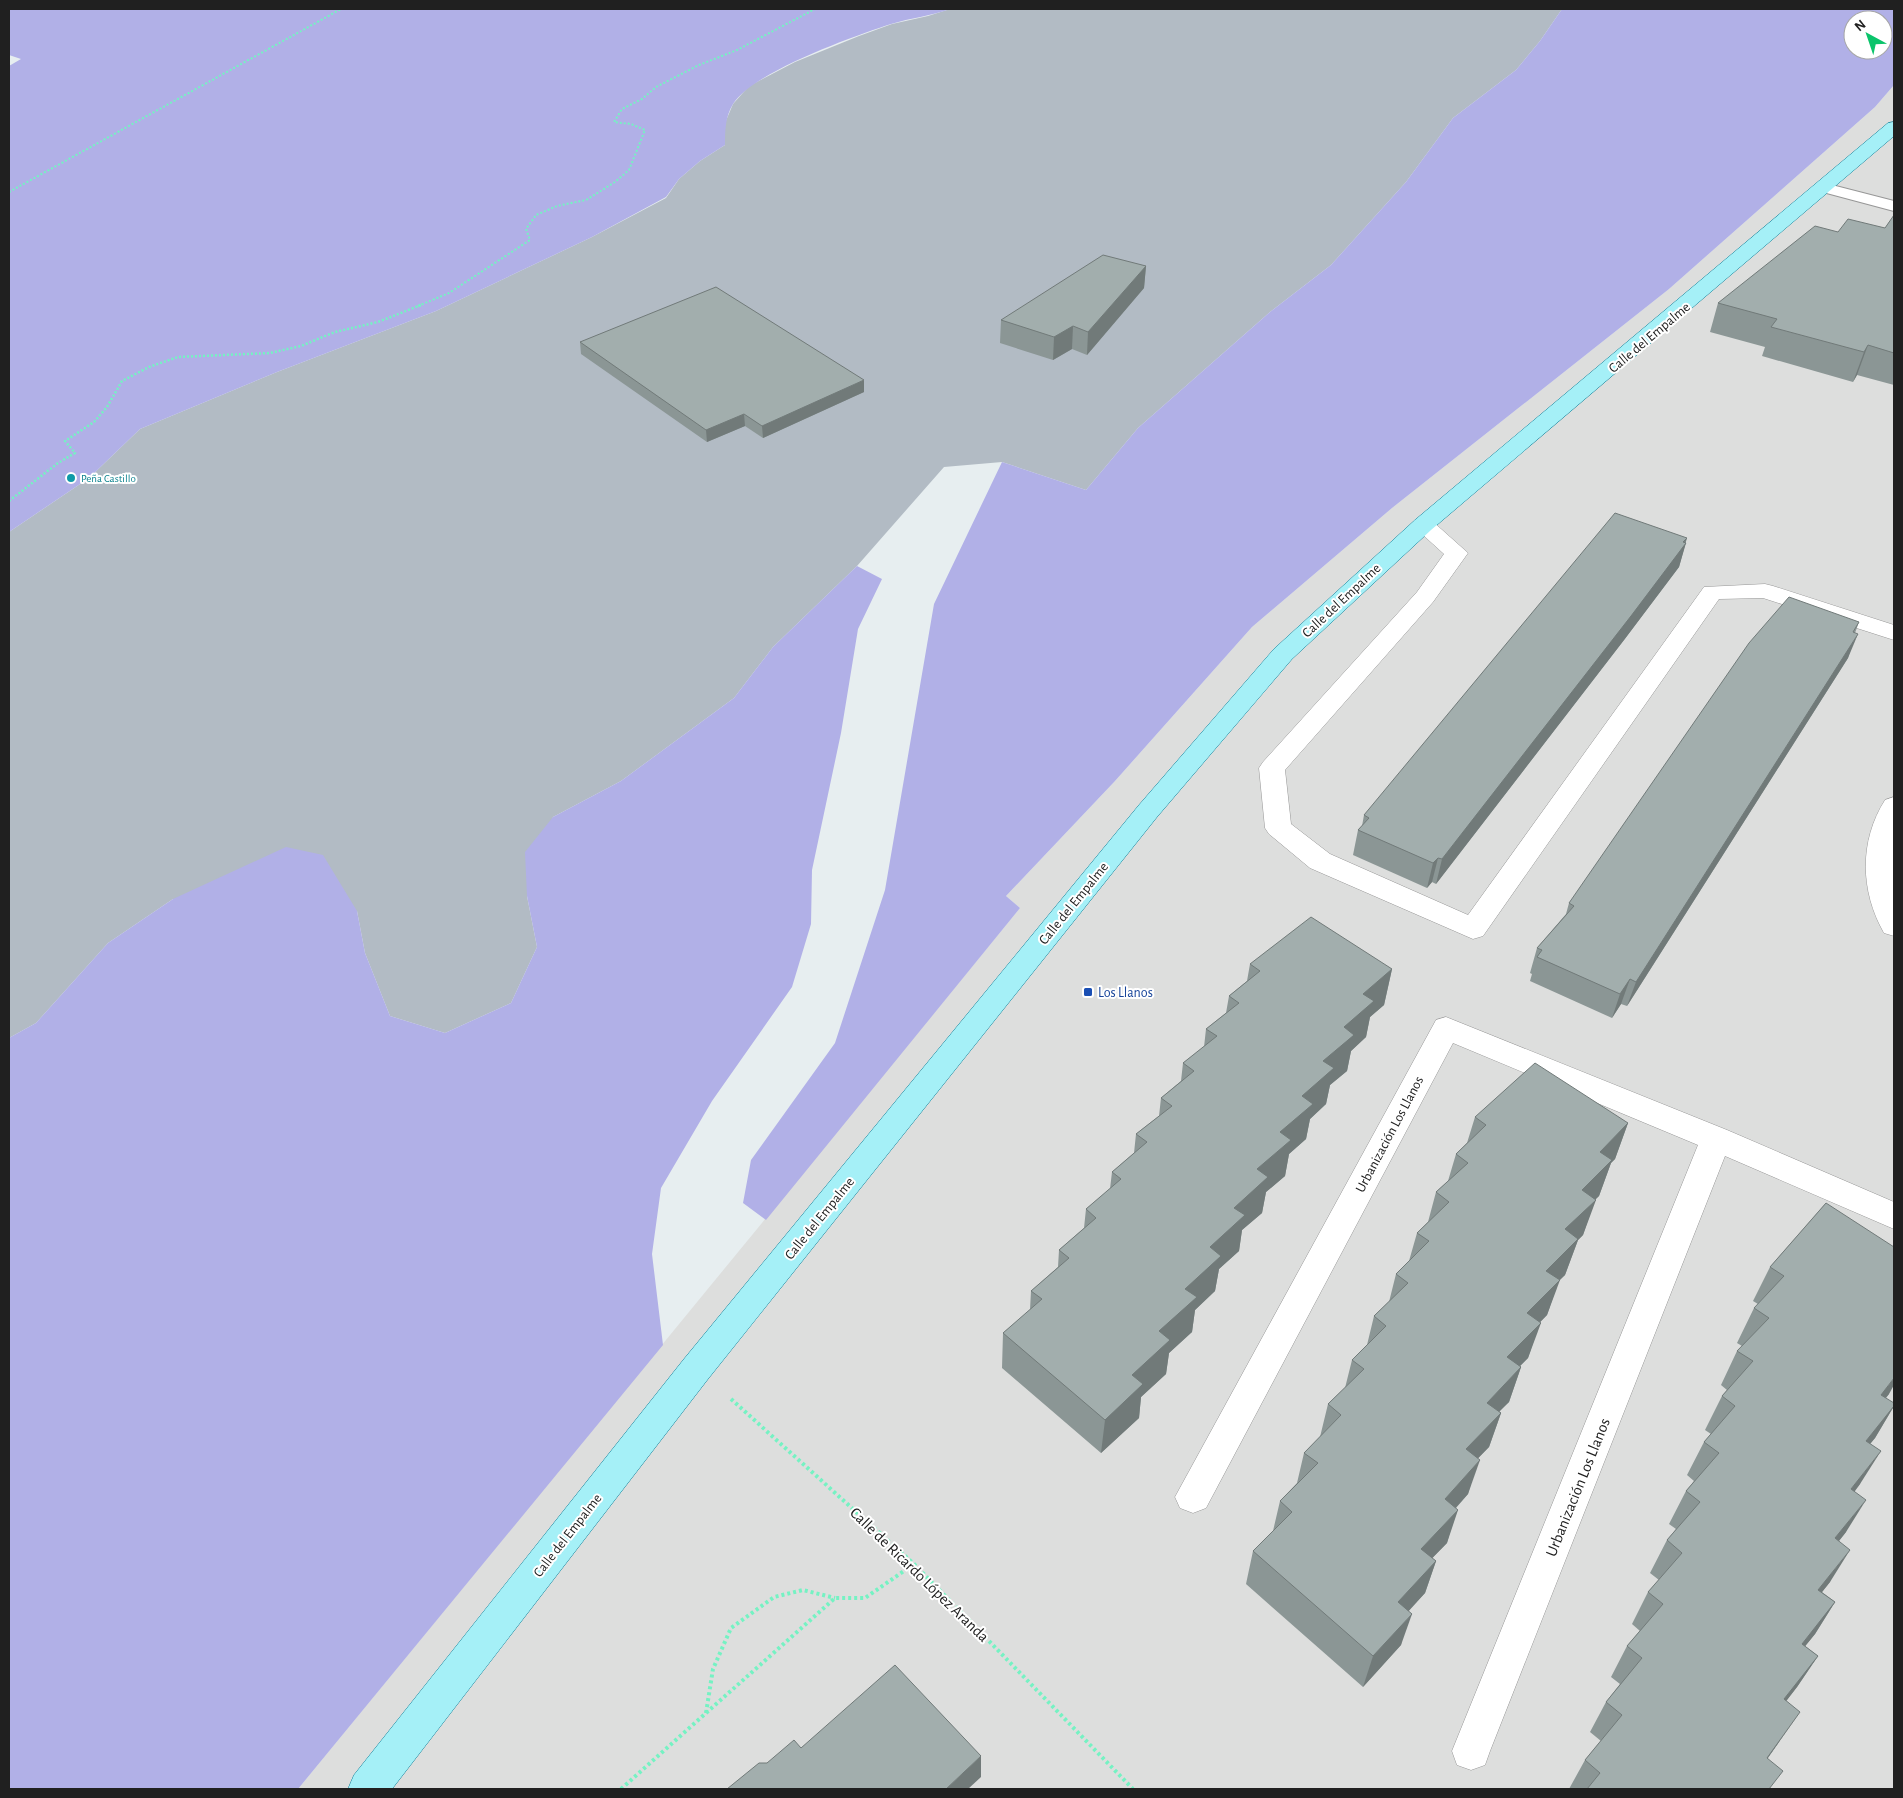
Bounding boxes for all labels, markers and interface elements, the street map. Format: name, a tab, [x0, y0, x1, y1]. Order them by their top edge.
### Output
north arrow	[1843, 10, 1893, 60]
text: N	[1852, 17, 1869, 34]
street label: Calle del Empalme	[1606, 300, 1693, 376]
marker: Peña Castillo	[65, 472, 77, 484]
place label: Peña Castillo	[81, 473, 136, 484]
street label: Calle del Empalme	[1300, 561, 1384, 640]
street label: Calle del Empalme	[1036, 860, 1111, 947]
marker: Los Llanos	[1082, 986, 1094, 998]
place label: Los Llanos	[1098, 986, 1153, 1000]
street label: Urbanización Los Llanos	[1353, 1074, 1426, 1195]
street label: Calle del Empalme	[782, 1175, 857, 1262]
street label: Urbanización Los Llanos	[1543, 1416, 1613, 1559]
street label: Calle del Empalme	[531, 1491, 605, 1580]
street label: Calle de Ricardo López Aranda	[847, 1504, 992, 1645]

